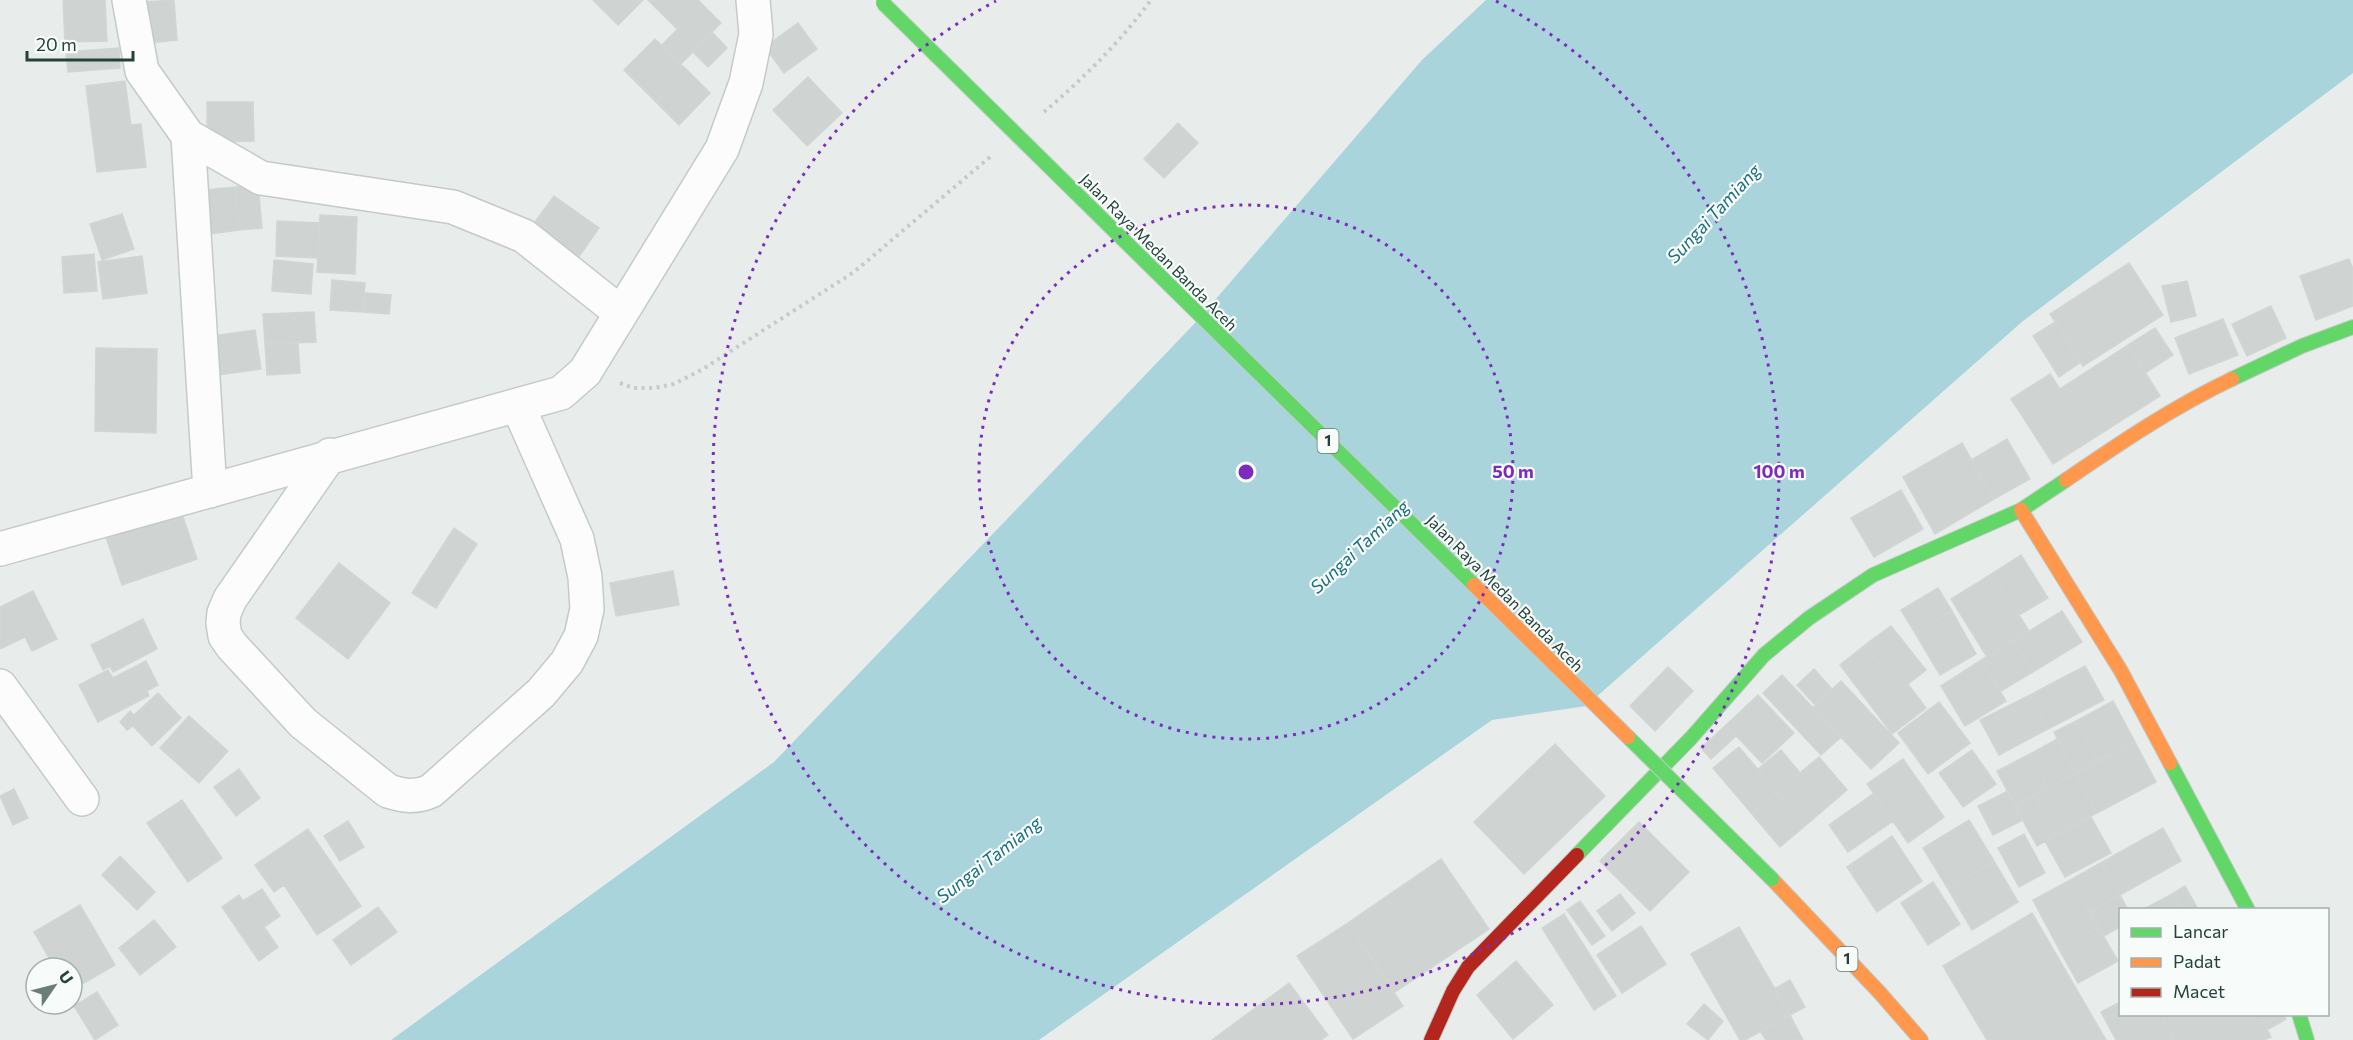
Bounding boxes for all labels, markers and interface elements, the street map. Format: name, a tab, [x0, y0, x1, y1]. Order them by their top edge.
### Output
scale bar	[27, 24, 134, 62]
text: 20 m	[36, 33, 77, 55]
water label: Sungai Tamiang	[1662, 158, 1766, 267]
street label: Jalan Raya Medan Banda Aceh	[1077, 169, 1242, 334]
road number: 1	[1318, 429, 1338, 453]
text: 50 m	[1492, 460, 1534, 482]
text: 100 m	[1753, 460, 1805, 482]
centre of rings	[1236, 462, 1256, 482]
water label: Sungai Tamiang	[1305, 494, 1414, 598]
street label: Jalan Raya Medan Banda Aceh	[1423, 510, 1588, 675]
water label: Sungai Tamiang	[931, 811, 1046, 907]
legend	[2119, 908, 2329, 1016]
text: Lancar	[2173, 920, 2229, 942]
road number: 1	[1836, 947, 1858, 971]
text: Padat	[2173, 950, 2221, 972]
north arrow	[24, 956, 84, 1016]
text: U	[56, 967, 78, 987]
text: Macet	[2173, 980, 2225, 1002]

